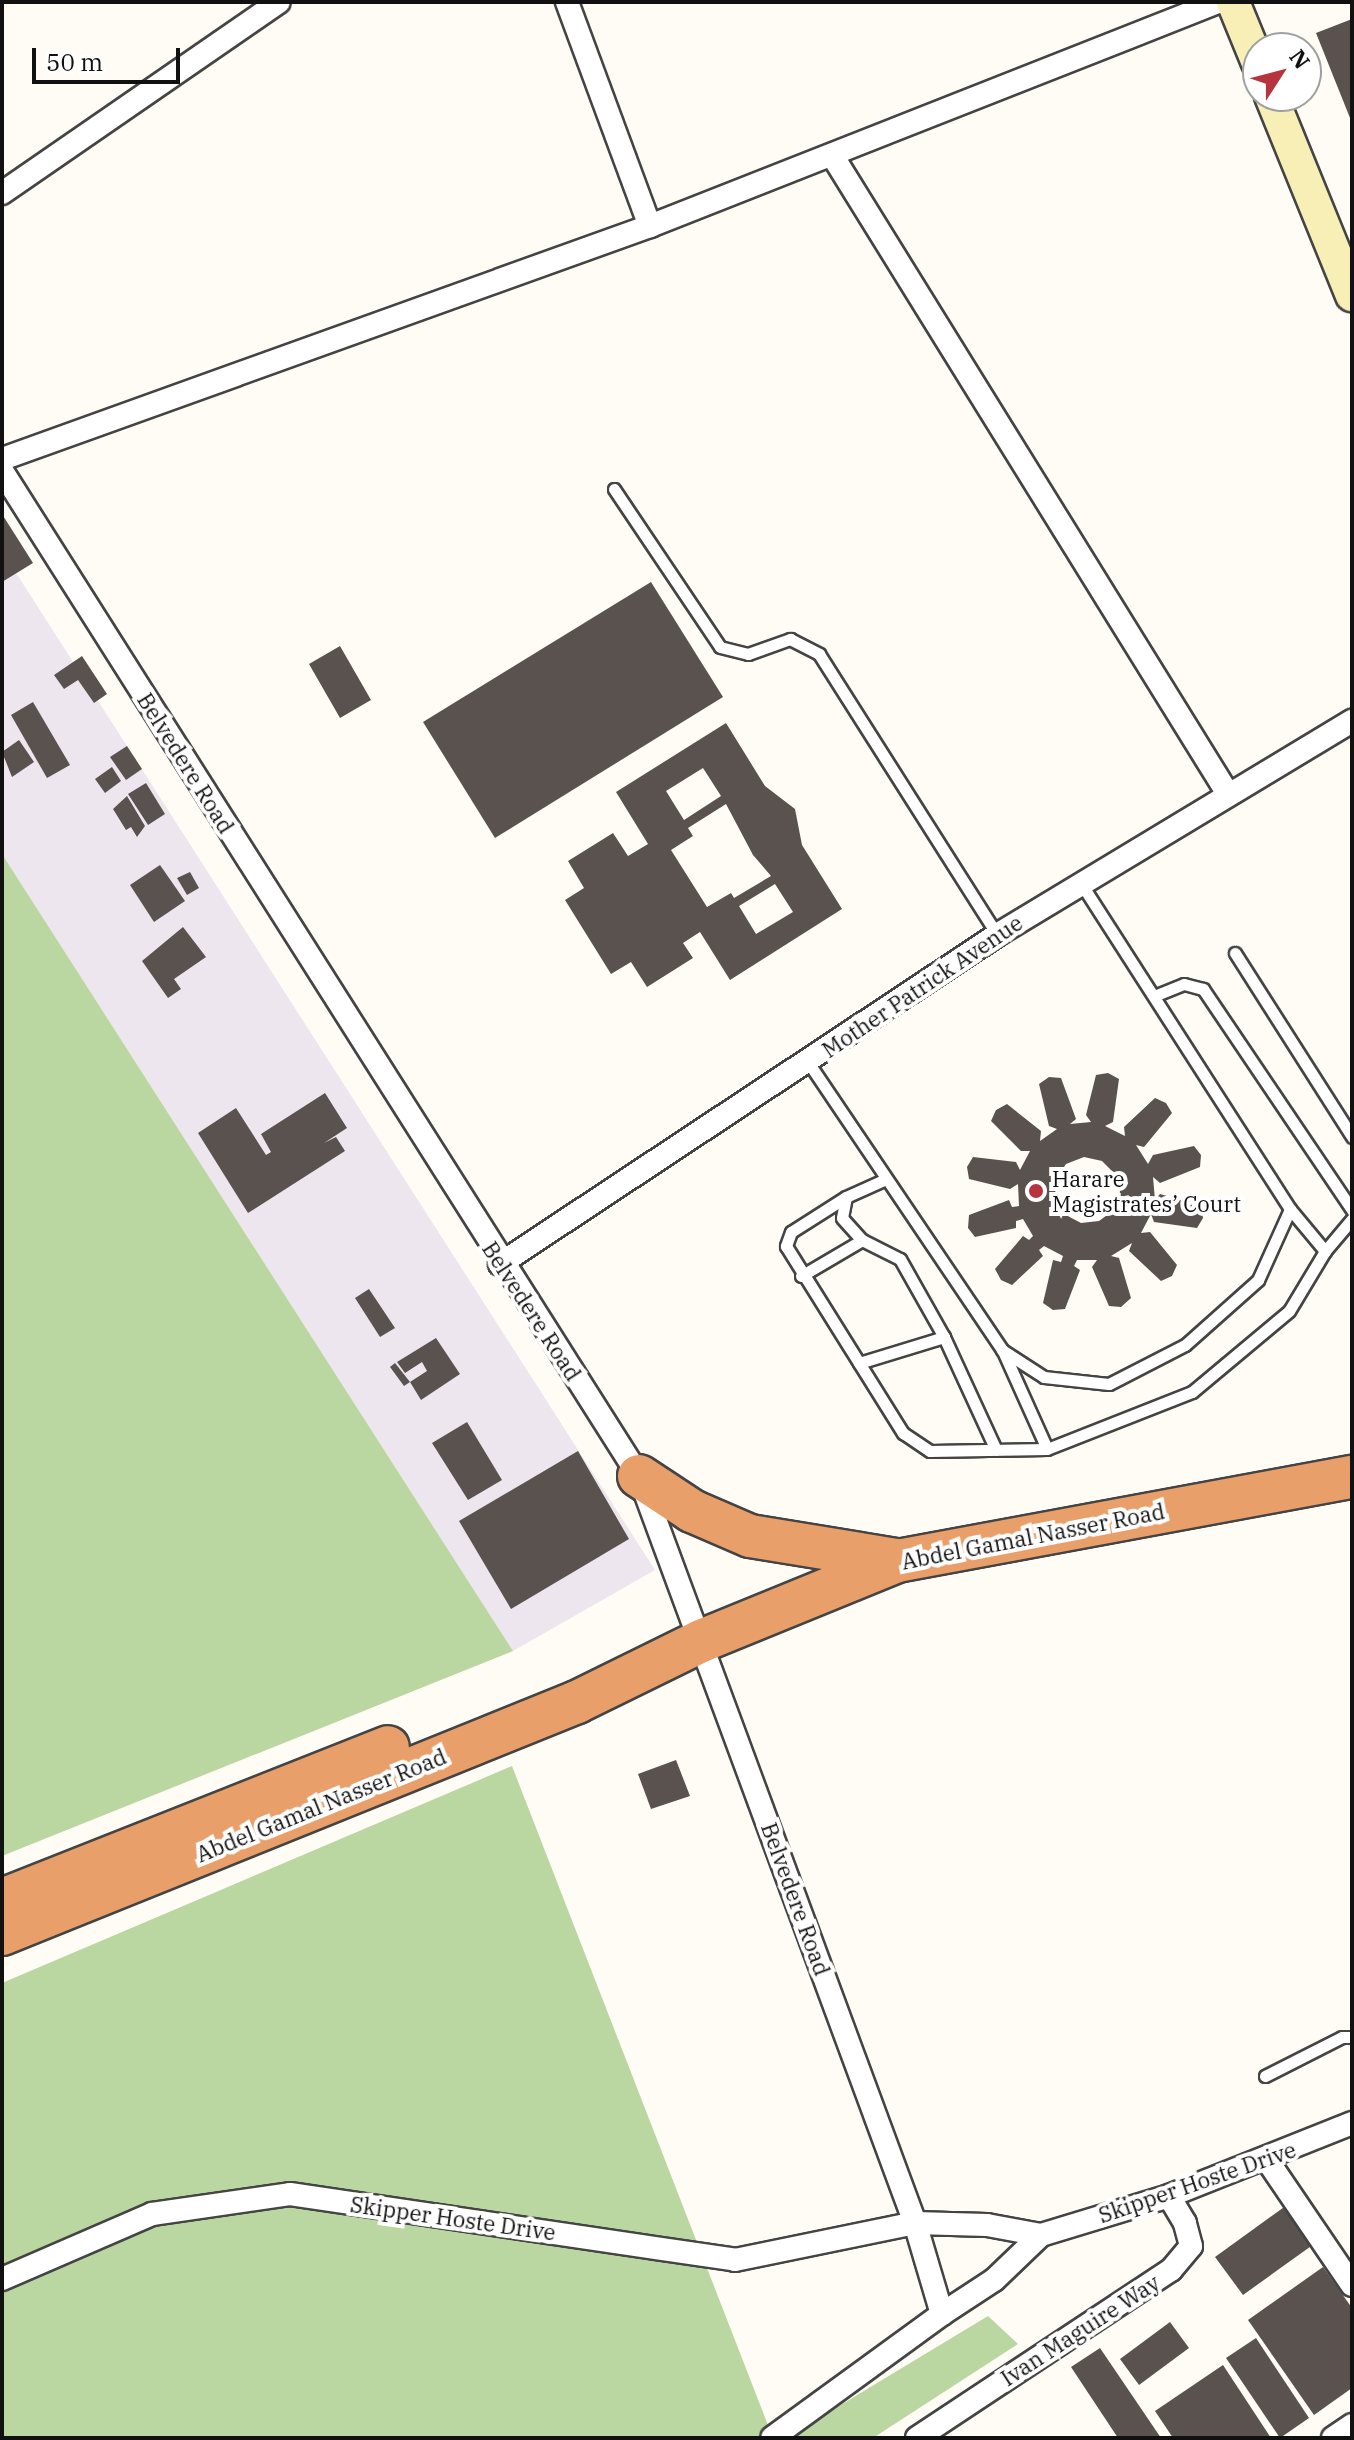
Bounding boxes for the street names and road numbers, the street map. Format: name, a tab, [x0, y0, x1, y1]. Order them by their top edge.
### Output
street label: Belvedere Road	[132, 688, 240, 838]
street label: Mother Patrick Avenue	[817, 909, 1027, 1063]
street label: Belvedere Road	[477, 1236, 587, 1386]
street label: Abdel Gamal Nasser Road	[899, 1498, 1167, 1574]
street label: Abdel Gamal Nasser Road	[192, 1743, 450, 1867]
street label: Belvedere Road	[756, 1819, 836, 1979]
street label: Skipper Hoste Drive	[1095, 2136, 1299, 2228]
street label: Skipper Hoste Drive	[349, 2191, 557, 2245]
street label: Ivan Maguire Way	[996, 2269, 1164, 2391]

